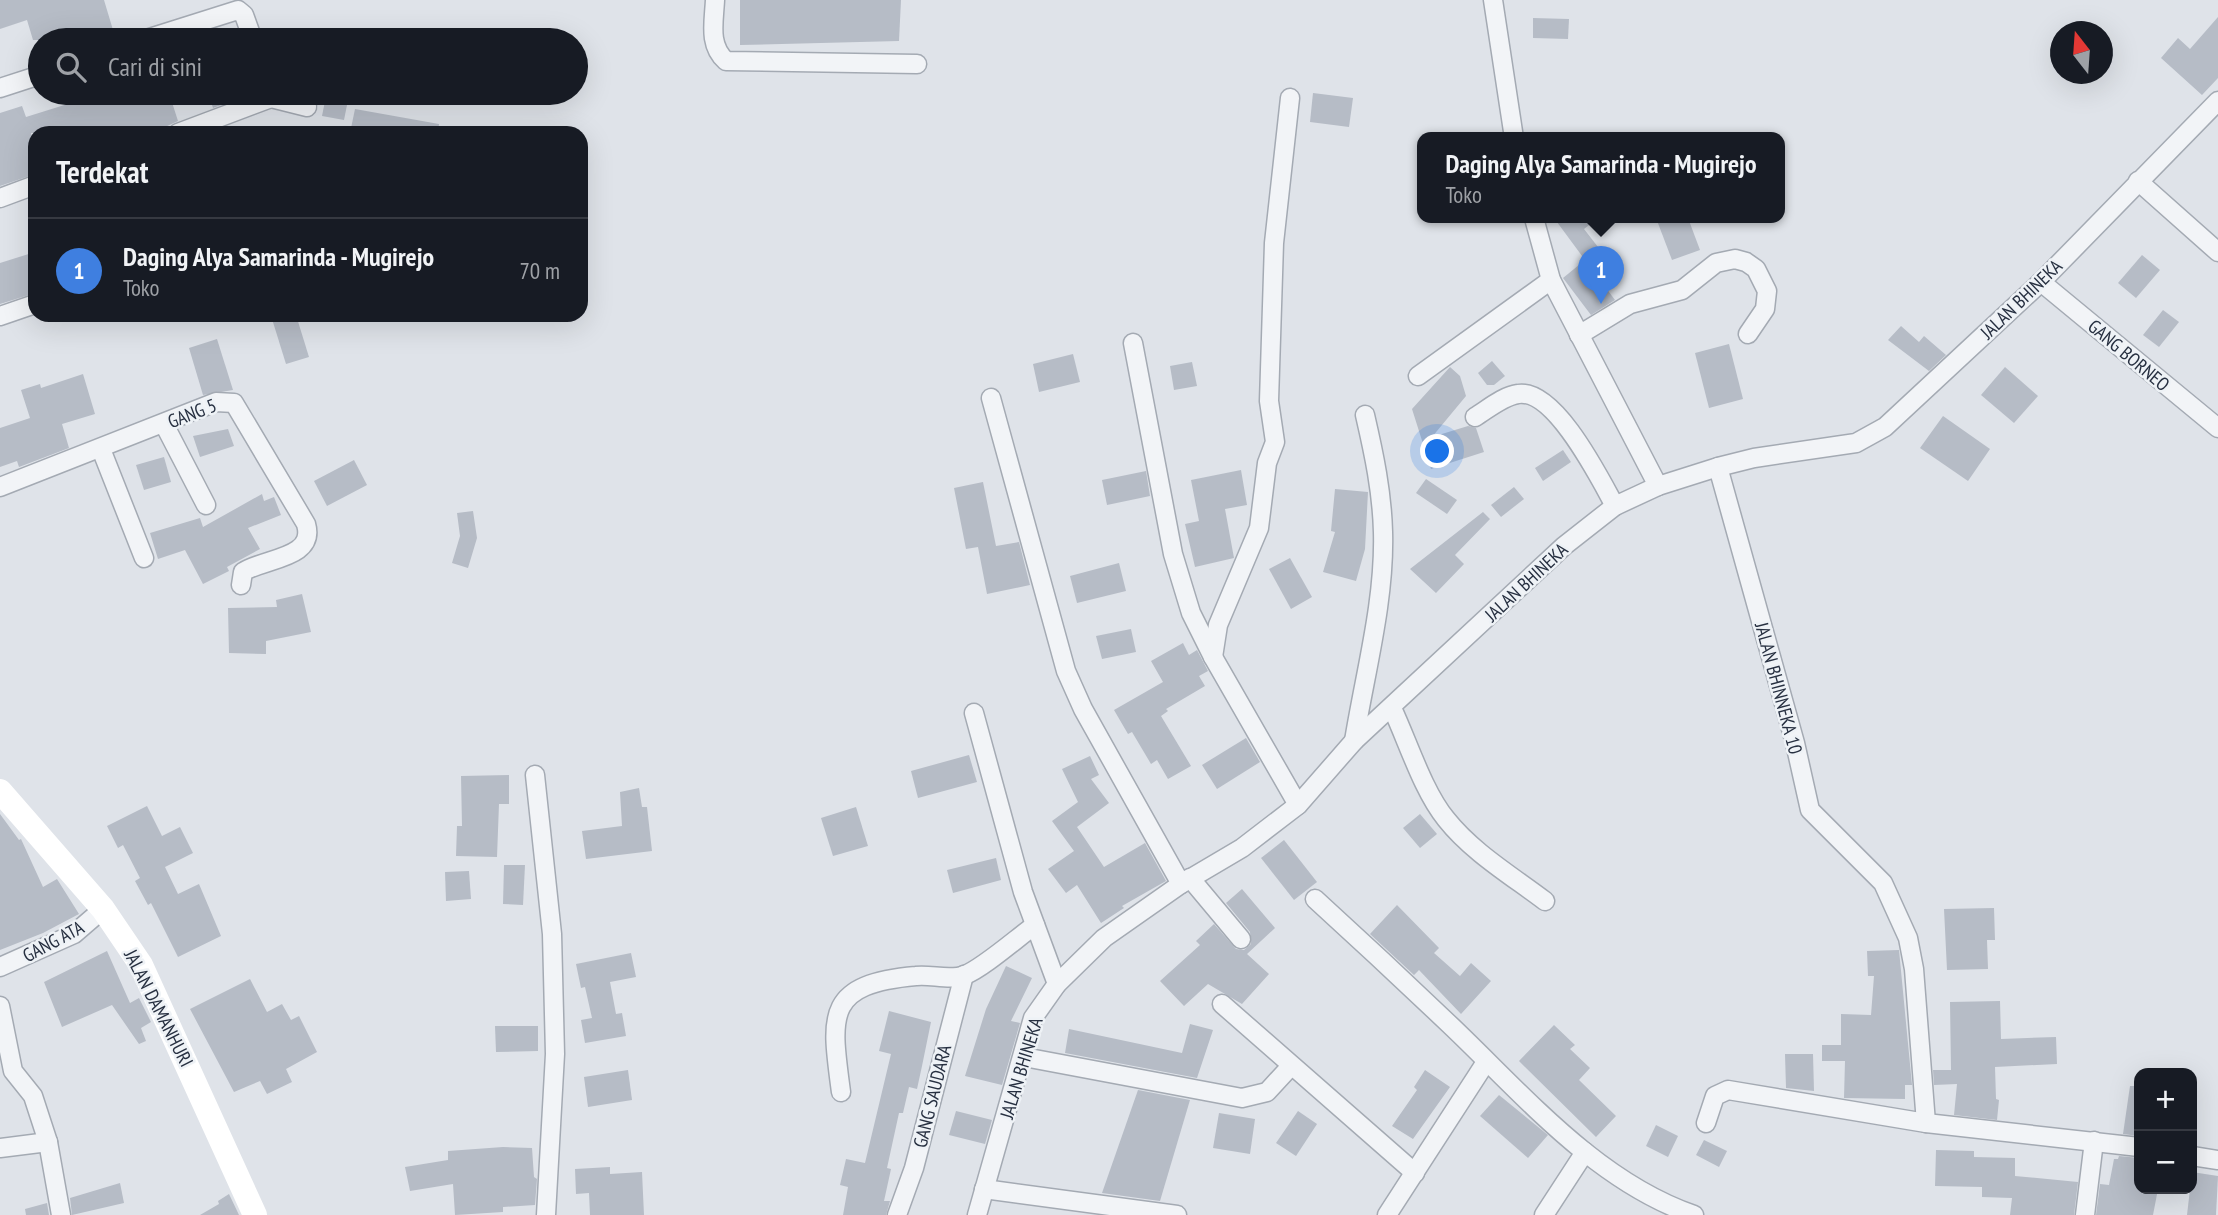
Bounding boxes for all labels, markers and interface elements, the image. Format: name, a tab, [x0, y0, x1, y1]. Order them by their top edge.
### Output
north arrow	[2050, 21, 2113, 84]
search box	[28, 28, 588, 105]
icon: search	[52, 48, 90, 86]
text: Cari di sini	[108, 50, 202, 83]
popup	[1417, 132, 1785, 223]
text: Daging Alya Samarinda - Mugirejo	[1445, 147, 1757, 180]
text: Terdekat	[56, 152, 148, 191]
text: Toko	[1445, 180, 1482, 209]
text: Daging Alya Samarinda - Mugirejo	[123, 240, 434, 273]
pin: 1	[1578, 246, 1624, 304]
street label: JALAN BHINEKA	[1974, 254, 2067, 345]
text: 1	[74, 256, 85, 285]
text: 70 m	[519, 256, 560, 285]
text: Toko	[123, 273, 159, 302]
street label: GANG BORNEO	[2083, 314, 2175, 396]
street label: GANG 5	[164, 393, 220, 433]
your location	[1420, 434, 1454, 468]
street label: JALAN BHINEKA	[1479, 538, 1572, 627]
street label: JALAN BHINNEKA 10	[1750, 619, 1808, 756]
street label: GANG ATA	[18, 915, 88, 967]
street label: JALAN DAMANHURI	[119, 944, 199, 1071]
street label: JALAN BHINEKA	[994, 1014, 1048, 1122]
street label: GANG SAUDARA	[908, 1042, 956, 1150]
map controls	[2134, 1068, 2197, 1194]
button: +	[2134, 1068, 2197, 1131]
button: −	[2134, 1131, 2197, 1194]

